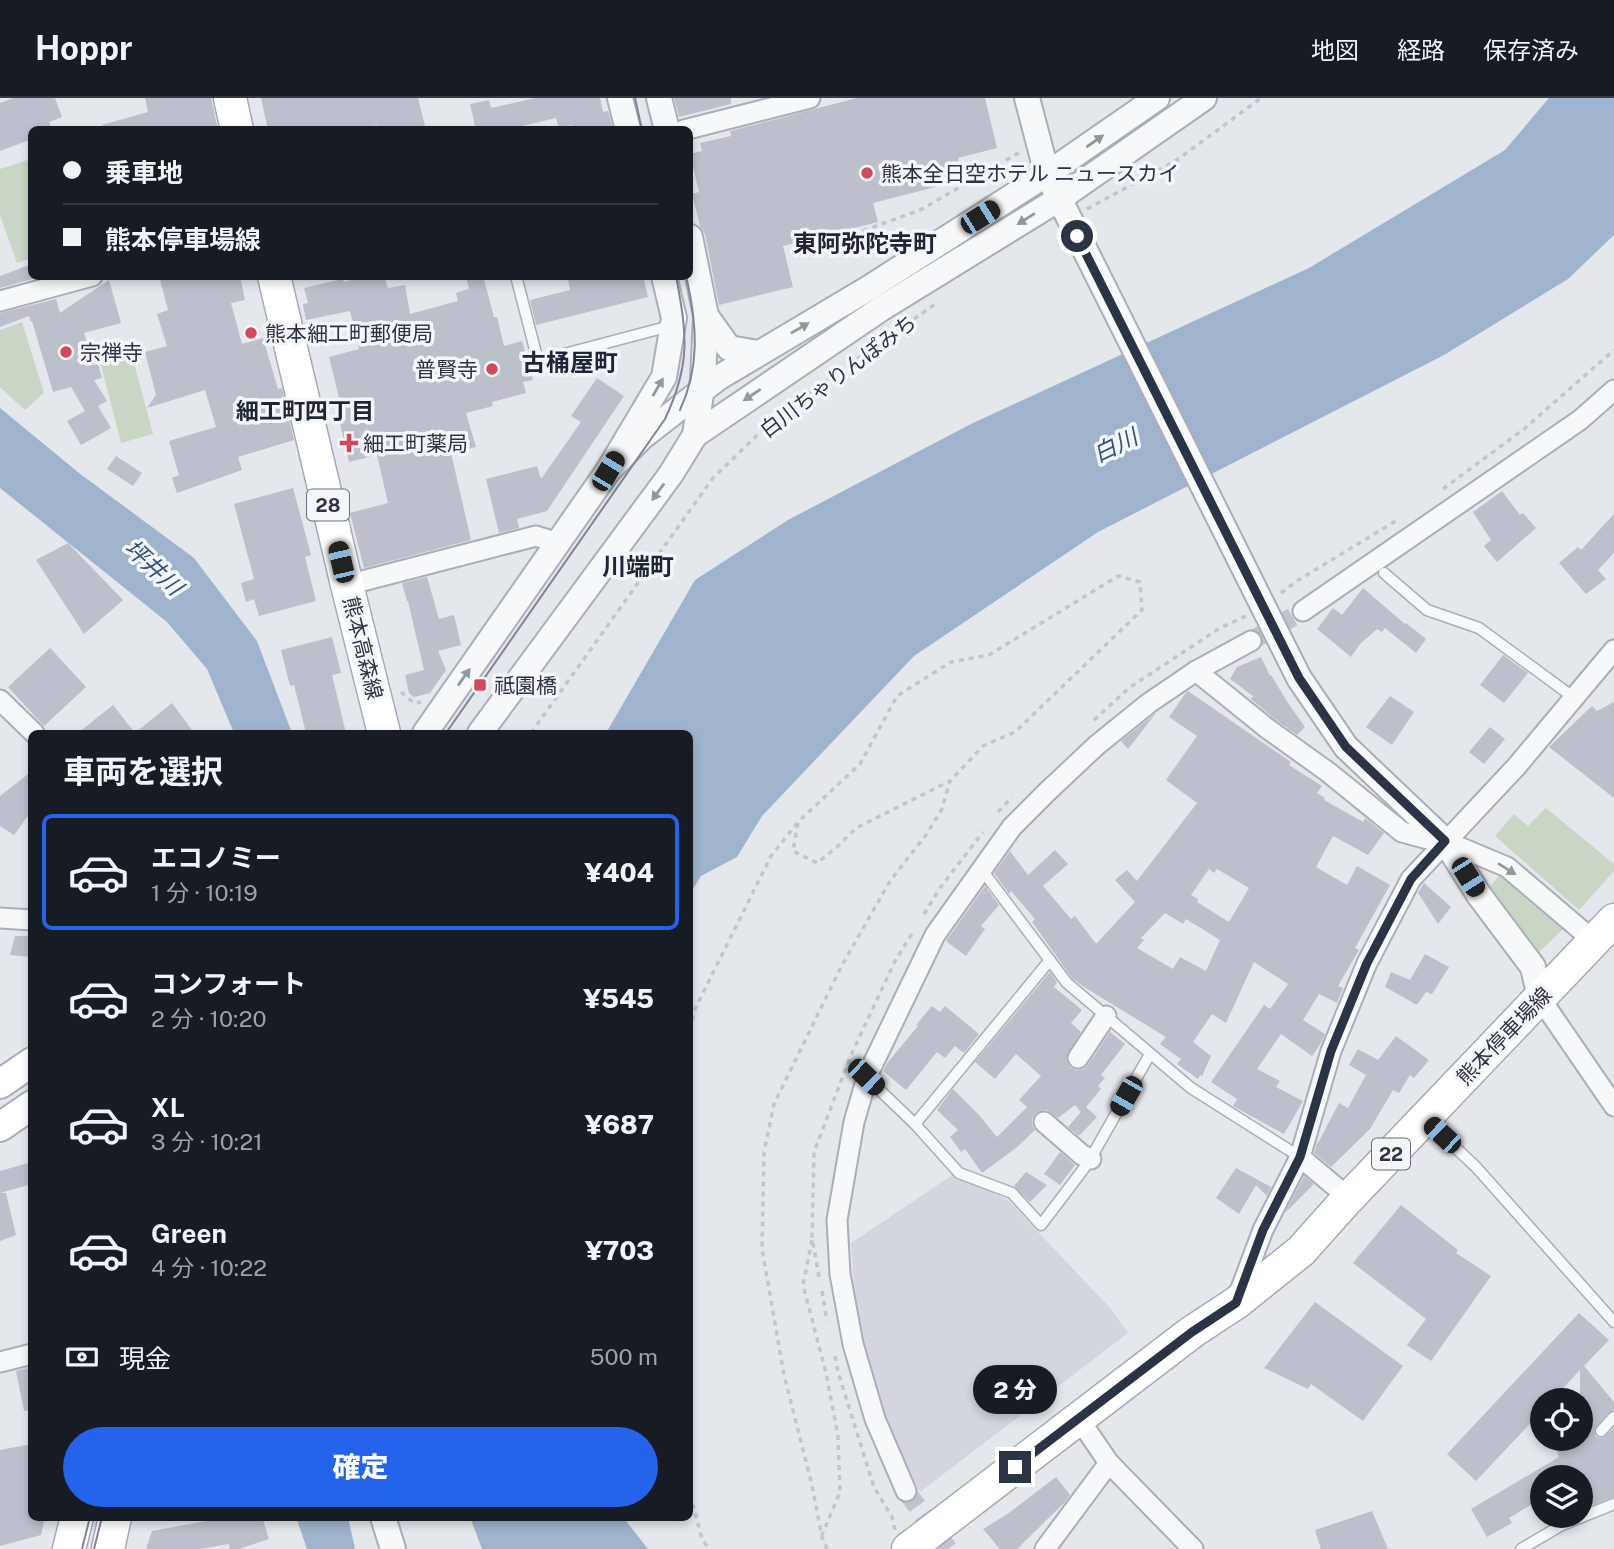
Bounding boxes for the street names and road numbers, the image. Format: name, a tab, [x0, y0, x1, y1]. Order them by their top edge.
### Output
street label: 白川ちゃりんぽみち	[755, 309, 921, 443]
road number: 28	[307, 490, 349, 520]
street label: 熊本高森線	[338, 594, 388, 702]
street label: 熊本停車場線	[1451, 982, 1557, 1090]
road number: 22	[1372, 1138, 1410, 1170]

